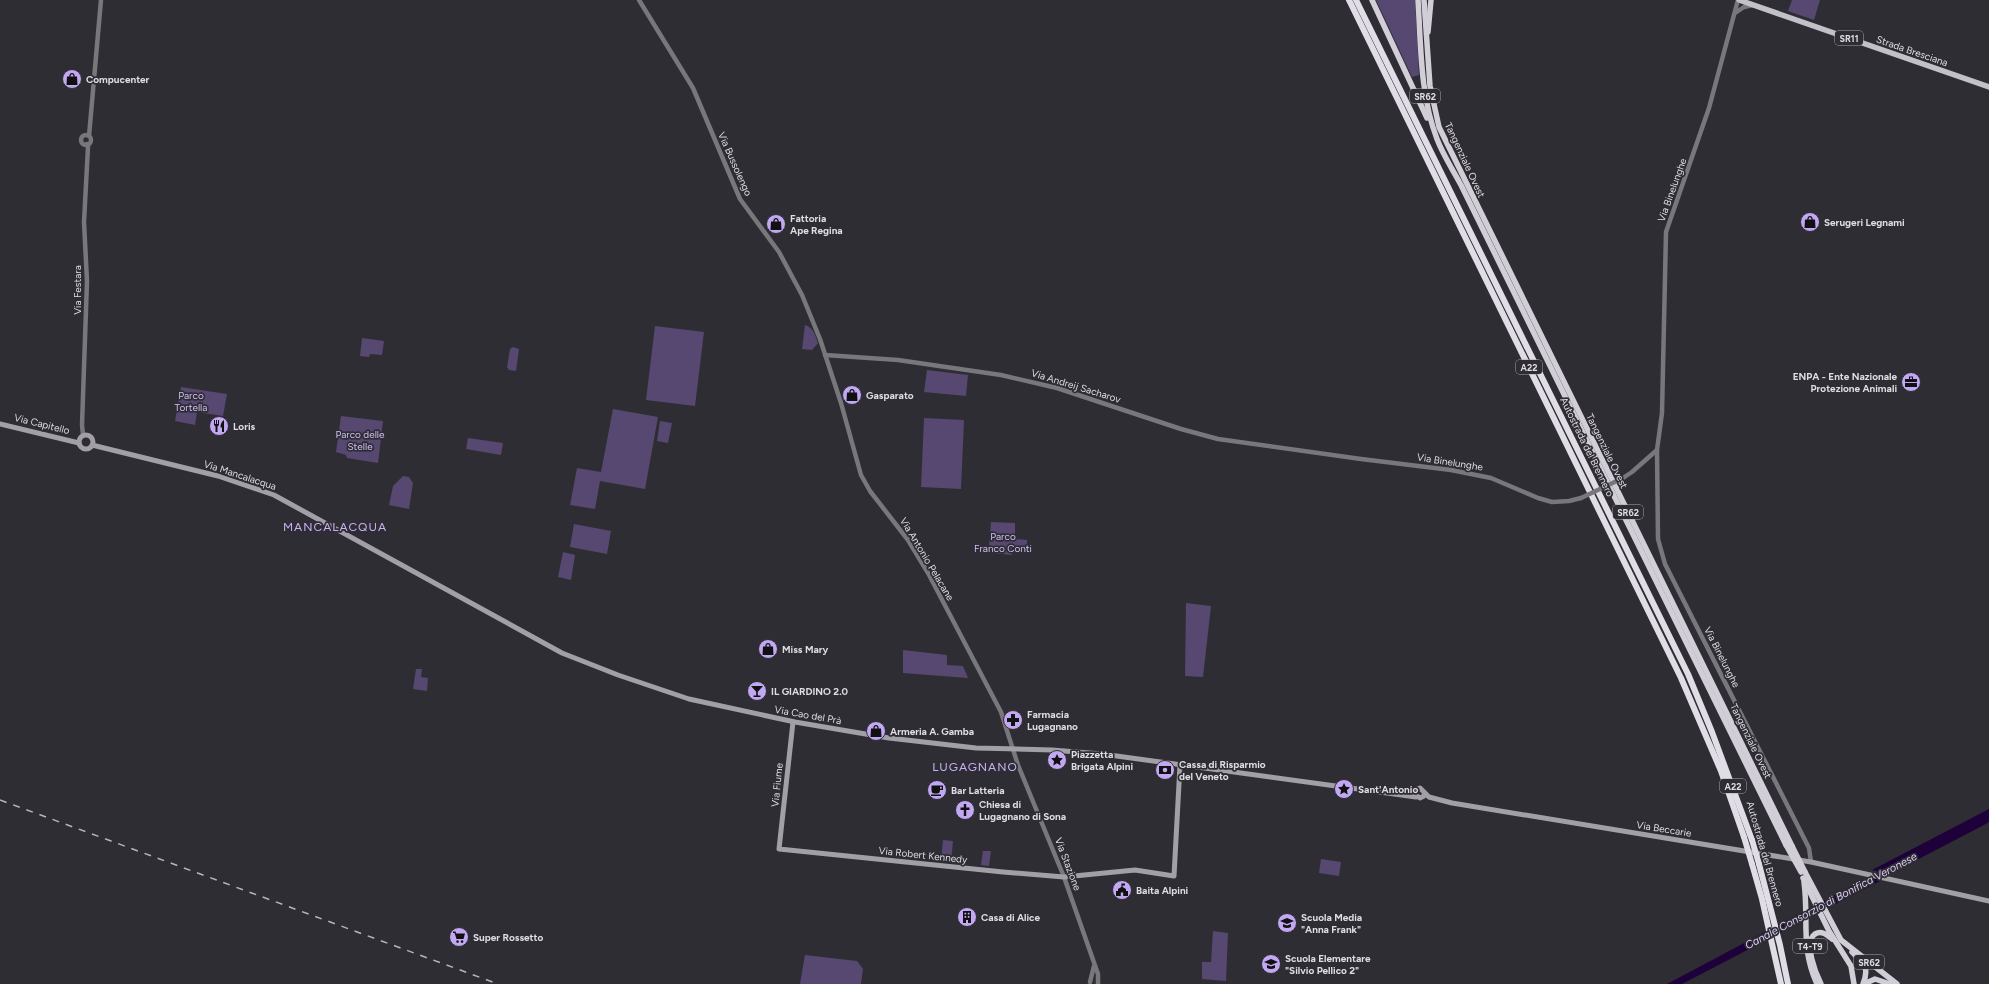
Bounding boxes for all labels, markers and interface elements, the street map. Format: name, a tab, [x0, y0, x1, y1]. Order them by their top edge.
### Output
road number: SR11	[1835, 31, 1863, 45]
street label: Strada Bresciana	[1874, 33, 1950, 69]
shop icon: Compucenter	[61, 68, 83, 90]
place label: Compucenter	[86, 73, 150, 86]
road number: SR62	[1410, 89, 1440, 103]
street label: Tangenziale Ovest	[1442, 120, 1488, 200]
street label: Via Bussolengo	[715, 130, 755, 198]
street label: Via Binelunghe	[1655, 156, 1690, 223]
shop icon: Serugeri Legnami	[1799, 211, 1821, 233]
place label: Fattoria Ape Regina	[790, 212, 843, 237]
shop icon: Fattoria Ape Regina	[765, 213, 787, 235]
place label: Serugeri Legnami	[1824, 216, 1905, 229]
street label: Via Festara	[71, 265, 84, 315]
road number: A22	[1516, 360, 1542, 374]
street label: Via Andreij Sacharov	[1030, 366, 1123, 406]
place label: ENPA - Ente Nazionale Protezione Animali	[1793, 370, 1897, 395]
office icon: ENPA - Ente Nazionale Protezione Animali	[1900, 371, 1922, 393]
shop icon: Gasparato	[841, 384, 863, 406]
park label: Parco Tortella	[175, 389, 207, 414]
place label: Gasparato	[866, 389, 914, 402]
street label: Autostrada del Brennero	[1557, 395, 1617, 499]
street label: Via Capitello	[13, 411, 71, 437]
street label: Tangenziale Ovest	[1583, 411, 1631, 491]
restaurant icon: Loris	[208, 415, 230, 437]
place label: Loris	[233, 420, 256, 433]
park label: Parco delle Stelle	[335, 428, 385, 453]
street label: Via Binelunghe	[1416, 450, 1484, 474]
street label: Via Mancalacqua	[202, 457, 278, 493]
road number: SR62	[1613, 505, 1643, 519]
street label: Via Antonio Pelacane	[897, 515, 957, 603]
district label: MANCALACQUA	[283, 520, 387, 534]
park label: Parco Franco Conti	[974, 530, 1032, 555]
street label: Via Binelunghe	[1701, 624, 1743, 690]
shop icon: Miss Mary	[757, 638, 779, 660]
place label: Miss Mary	[782, 643, 829, 656]
bar icon: IL GIARDINO 2.0	[746, 680, 768, 702]
place label: IL GIARDINO 2.0	[771, 685, 849, 698]
street label: Tangenziale Ovest	[1727, 701, 1775, 781]
street label: Via Cao del Prà	[774, 703, 842, 727]
place label: Farmacia Lugagnano	[1027, 708, 1078, 733]
pharmacy icon: Farmacia Lugagnano	[1002, 709, 1024, 731]
shop icon: Armeria A. Gamba	[865, 720, 887, 742]
place label: Armeria A. Gamba	[890, 725, 974, 738]
place label: Piazzetta Brigata Alpini	[1071, 748, 1133, 773]
place icon: Piazzetta Brigata Alpini	[1046, 749, 1068, 771]
place label: Cassa di Risparmio del Veneto	[1179, 758, 1266, 783]
bank icon: Cassa di Risparmio del Veneto	[1154, 759, 1176, 781]
district label: LUGAGNANO	[932, 760, 1018, 774]
street label: Via Fiume	[768, 762, 786, 808]
place icon: Sant'Antonio	[1333, 778, 1355, 800]
cafe icon: Bar Latteria	[926, 779, 948, 801]
road number: A22	[1720, 779, 1746, 793]
place label: Sant'Antonio	[1358, 783, 1418, 796]
place label: Bar Latteria	[951, 784, 1005, 797]
place label: Chiesa di Lugagnano di Sona	[979, 798, 1066, 823]
church icon: Chiesa di Lugagnano di Sona	[954, 799, 976, 821]
street label: Autostrada del Brennero	[1744, 800, 1786, 908]
street label: Via Beccarie	[1636, 818, 1693, 840]
street label: Via Stazione	[1052, 836, 1084, 893]
street label: Via Robert Kennedy	[878, 844, 969, 866]
water label: Canale Consorzio di Bonifica Veronese	[1743, 850, 1919, 952]
public building icon: Baita Alpini	[1111, 879, 1133, 901]
place label: Baita Alpini	[1136, 884, 1189, 897]
building icon: Casa di Alice	[956, 906, 978, 928]
place label: Casa di Alice	[981, 911, 1041, 924]
place label: Scuola Media "Anna Frank"	[1301, 911, 1362, 936]
school or university icon: Scuola Media "Anna Frank"	[1276, 912, 1298, 934]
supermarket icon: Super Rossetto	[448, 926, 470, 948]
place label: Super Rossetto	[473, 931, 544, 944]
road number: T4-T9	[1793, 939, 1827, 953]
place label: Scuola Elementare "Silvio Pellico 2"	[1285, 952, 1371, 977]
school or university icon: Scuola Elementare "Silvio Pellico 2"	[1260, 953, 1282, 975]
road number: SR62	[1854, 955, 1884, 969]

